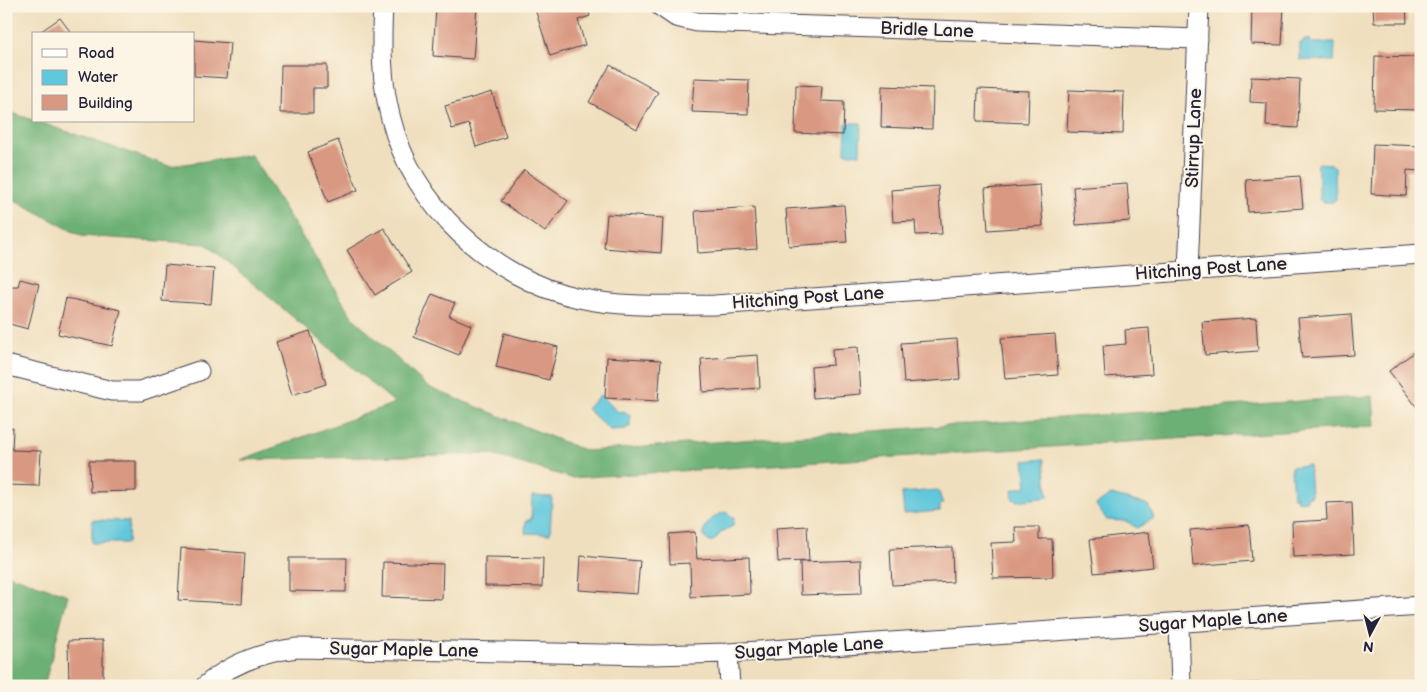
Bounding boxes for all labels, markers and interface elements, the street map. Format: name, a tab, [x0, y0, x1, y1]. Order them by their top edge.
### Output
street label: Bridle Lane	[880, 18, 974, 42]
legend	[32, 32, 195, 122]
text: Road	[78, 44, 114, 63]
text: Water	[78, 68, 118, 87]
street label: Stirrup Lane	[1182, 87, 1206, 188]
text: Building	[78, 94, 133, 113]
street label: Hitching Post Lane	[1134, 253, 1288, 285]
street label: Hitching Post Lane	[731, 282, 885, 314]
street label: Sugar Maple Lane	[1138, 605, 1289, 637]
north arrow	[1344, 610, 1394, 660]
street label: Sugar Maple Lane	[734, 632, 885, 664]
text: N	[1362, 637, 1375, 655]
street label: Sugar Maple Lane	[329, 638, 479, 662]

